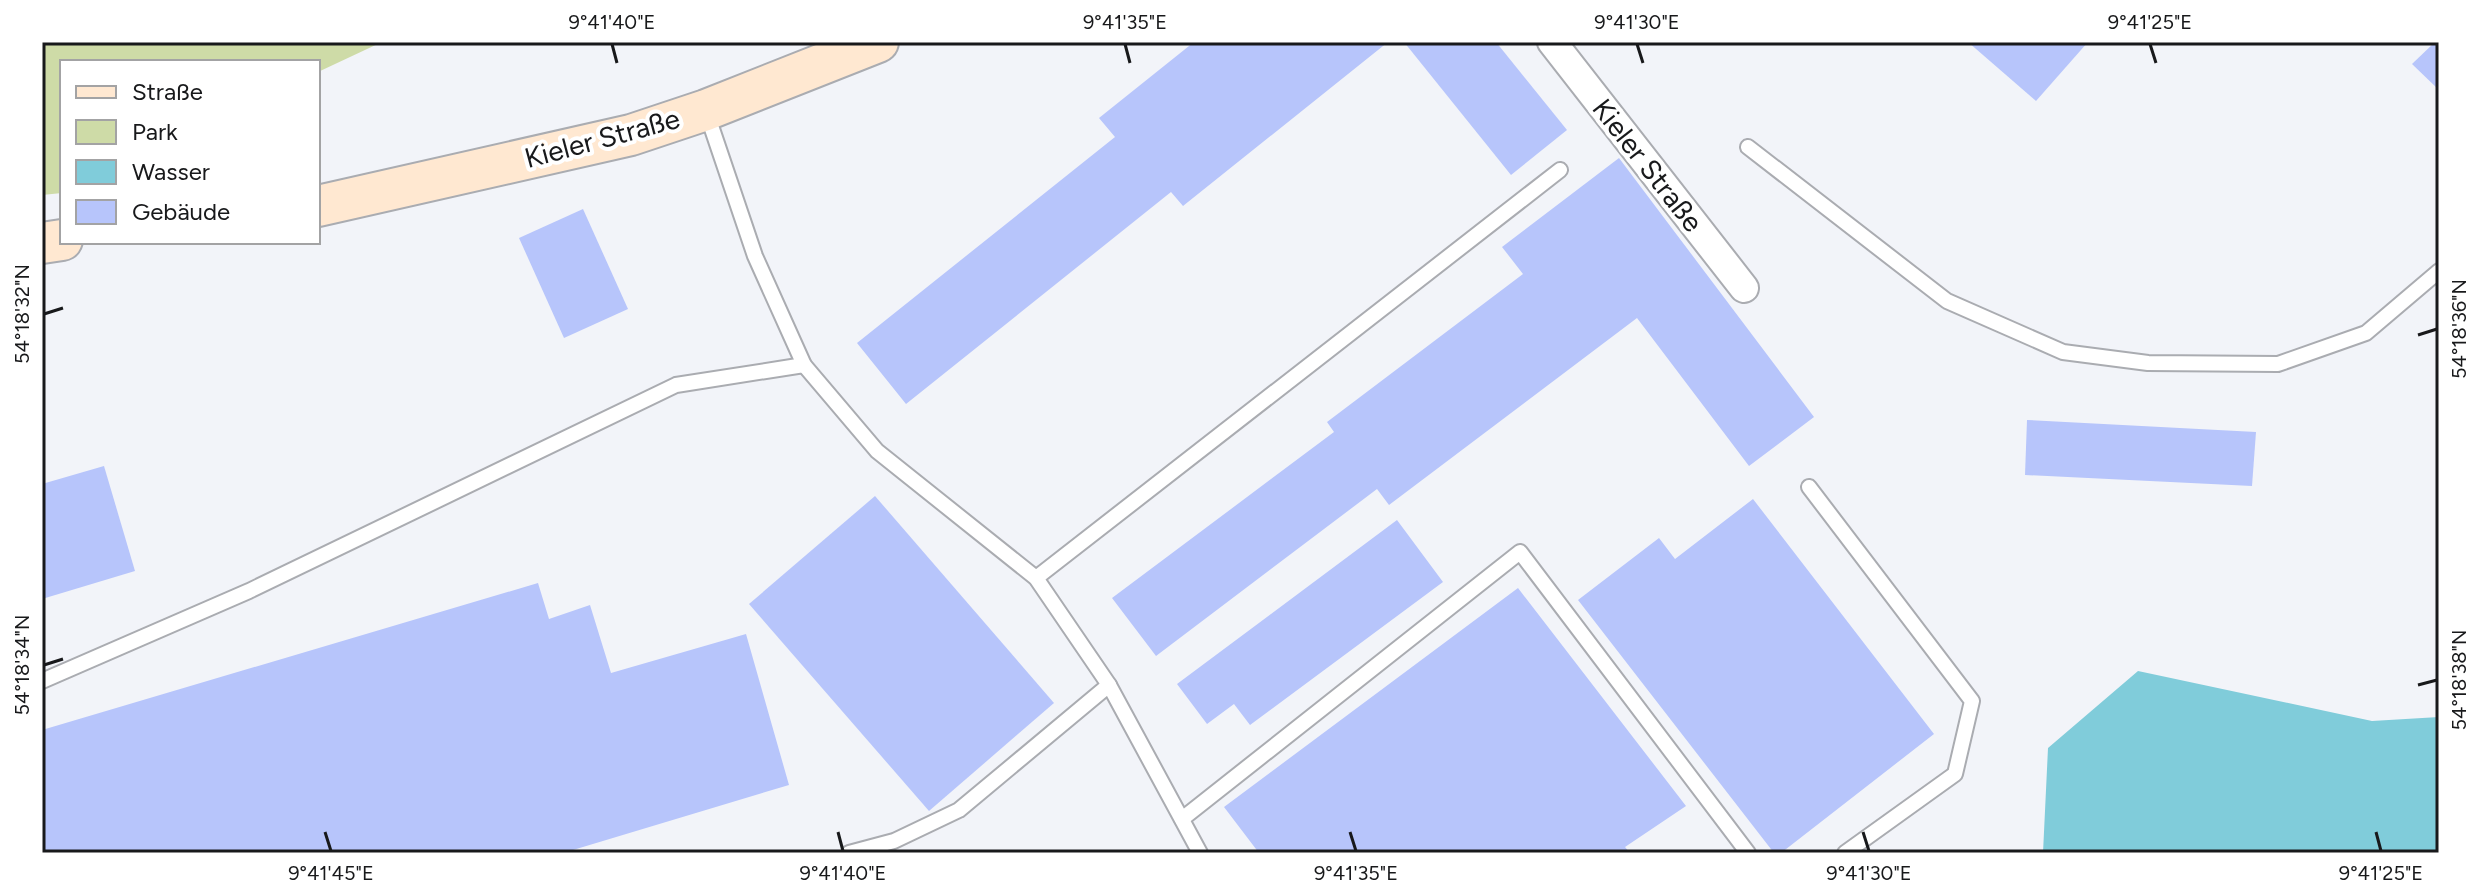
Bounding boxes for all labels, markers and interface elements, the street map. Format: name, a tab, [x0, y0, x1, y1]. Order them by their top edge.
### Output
text: 9°41'40"E	[569, 10, 655, 34]
text: 9°41'35"E	[1083, 10, 1167, 34]
text: 9°41'30"E	[1594, 10, 1680, 34]
text: 9°41'25"E	[2108, 10, 2192, 34]
legend	[60, 60, 320, 244]
text: Straße	[132, 77, 203, 106]
street label: Kieler Straße	[1586, 92, 1710, 238]
street label: Kieler Straße	[521, 101, 683, 175]
text: Park	[132, 117, 178, 146]
text: Wasser	[132, 157, 210, 186]
text: Gebäude	[132, 197, 230, 226]
text: 54°18'32"N	[10, 264, 34, 364]
text: 54°18'36"N	[2447, 279, 2471, 379]
text: 54°18'34"N	[10, 614, 34, 716]
text: 54°18'38"N	[2447, 630, 2471, 730]
text: 9°41'45"E	[288, 861, 374, 885]
text: 9°41'40"E	[800, 861, 886, 885]
text: 9°41'35"E	[1314, 861, 1398, 885]
text: 9°41'30"E	[1826, 861, 1912, 885]
text: 9°41'25"E	[2339, 861, 2423, 885]

